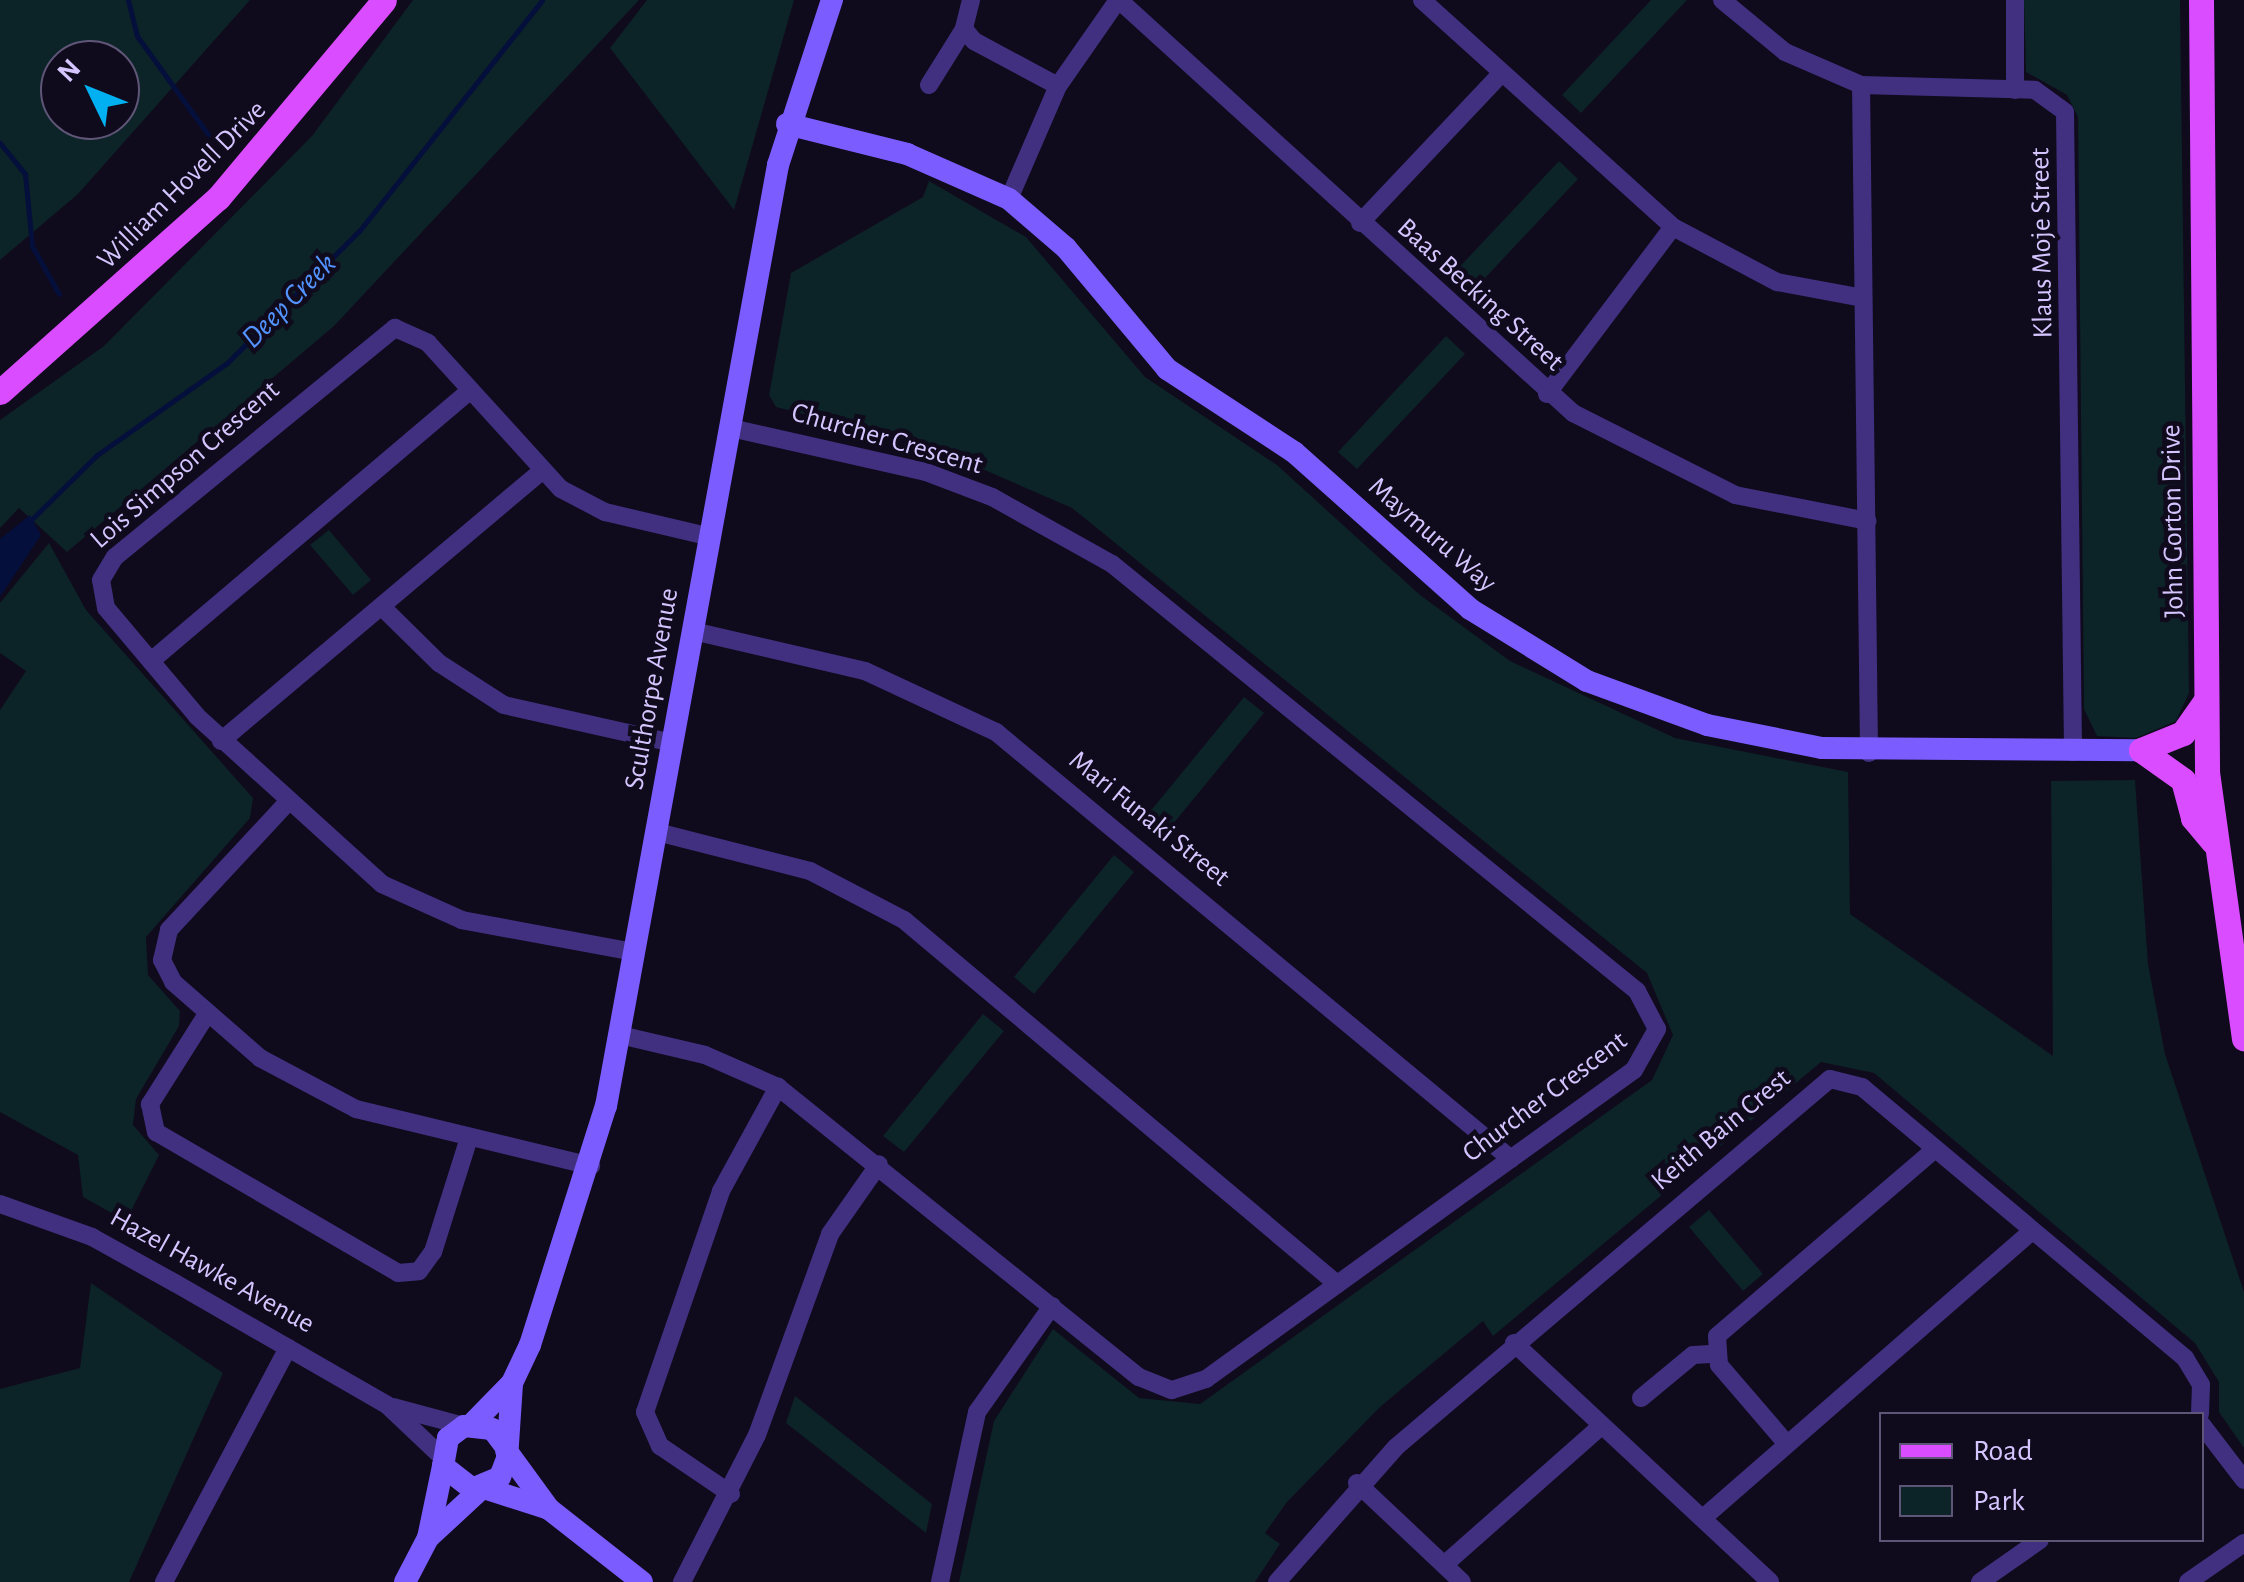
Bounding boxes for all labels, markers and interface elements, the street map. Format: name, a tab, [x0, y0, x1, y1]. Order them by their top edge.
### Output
north arrow	[40, 40, 140, 140]
text: N	[53, 54, 86, 88]
street label: William Hovell Drive	[91, 94, 273, 276]
street label: Klaus Moje Street	[2024, 147, 2060, 339]
street label: Baas Becking Street	[1390, 211, 1570, 379]
water label: Deep Creek	[234, 246, 344, 356]
street label: Lois Simpson Crescent	[84, 374, 286, 556]
street label: Churcher Crescent	[787, 396, 987, 482]
street label: John Gorton Drive	[2155, 424, 2191, 618]
street label: Maymuru Way	[1361, 470, 1503, 600]
street label: Sculthorpe Avenue	[618, 586, 686, 792]
street label: Mari Funaki Street	[1062, 744, 1236, 894]
street label: Churcher Crescent	[1456, 1024, 1634, 1170]
street label: Keith Bain Crest	[1645, 1062, 1797, 1198]
street label: Hazel Hawke Avenue	[104, 1201, 320, 1341]
legend	[1879, 1412, 2204, 1542]
text: Road	[1973, 1436, 2033, 1466]
text: Park	[1973, 1486, 2025, 1516]

